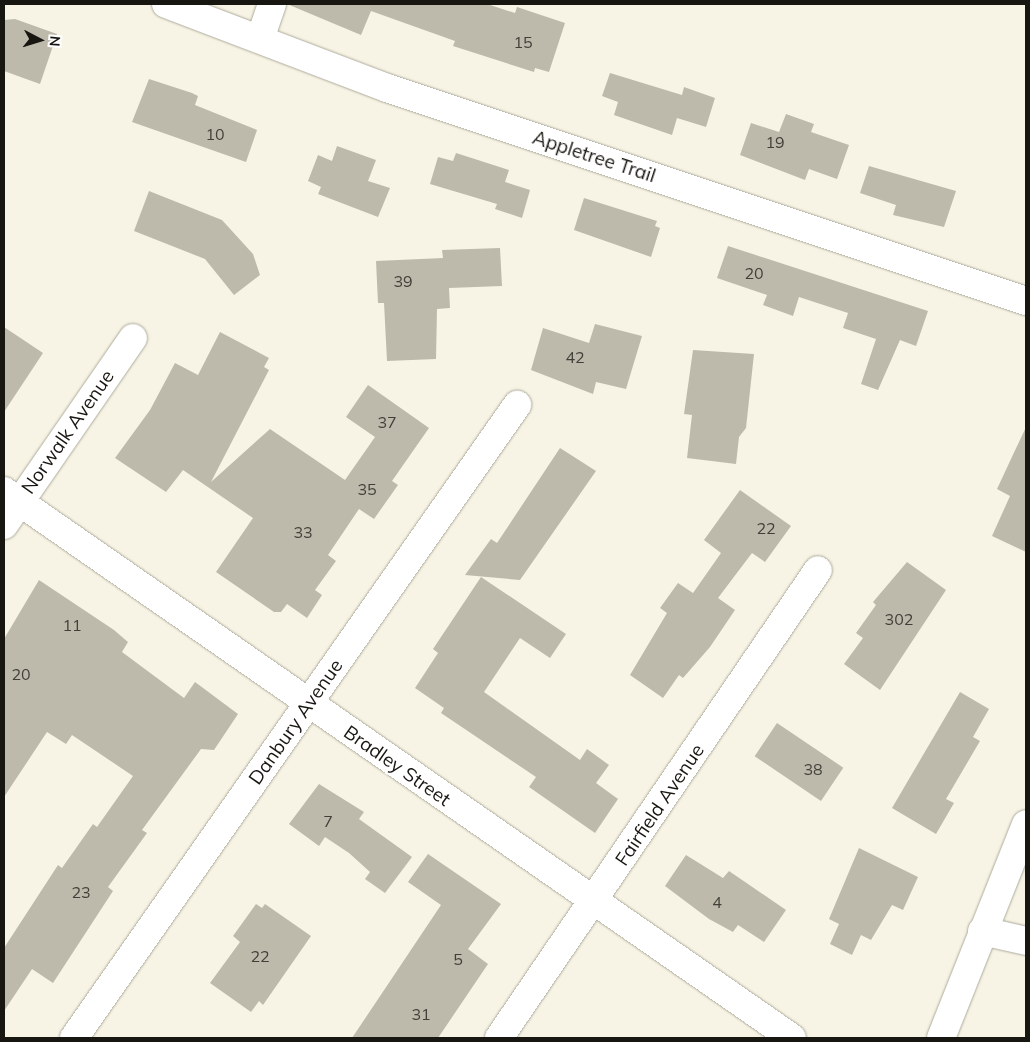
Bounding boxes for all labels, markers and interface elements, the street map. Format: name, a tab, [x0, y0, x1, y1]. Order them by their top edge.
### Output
north arrow	[15, 15, 65, 65]
house number: 15	[513, 32, 533, 52]
text: N	[46, 35, 64, 47]
house number: 10	[205, 124, 225, 144]
street label: Appletree Trail	[530, 126, 658, 188]
house number: 19	[765, 132, 785, 152]
house number: 20	[744, 263, 764, 283]
house number: 39	[393, 271, 413, 291]
house number: 42	[565, 347, 585, 367]
street label: Norwalk Avenue	[17, 366, 119, 498]
house number: 37	[377, 412, 397, 432]
house number: 35	[357, 479, 377, 499]
house number: 22	[756, 518, 776, 538]
house number: 33	[293, 522, 313, 542]
house number: 302	[885, 609, 913, 629]
house number: 11	[62, 615, 82, 635]
street label: Danbury Avenue	[244, 655, 348, 789]
house number: 20	[11, 664, 31, 684]
street label: Bradley Street	[339, 721, 455, 811]
street label: Fairfield Avenue	[611, 740, 709, 870]
house number: 38	[803, 759, 823, 779]
house number: 7	[323, 811, 333, 831]
house number: 23	[71, 882, 91, 902]
house number: 4	[712, 892, 722, 912]
house number: 22	[250, 946, 270, 966]
house number: 5	[453, 949, 463, 969]
house number: 31	[411, 1004, 431, 1024]

